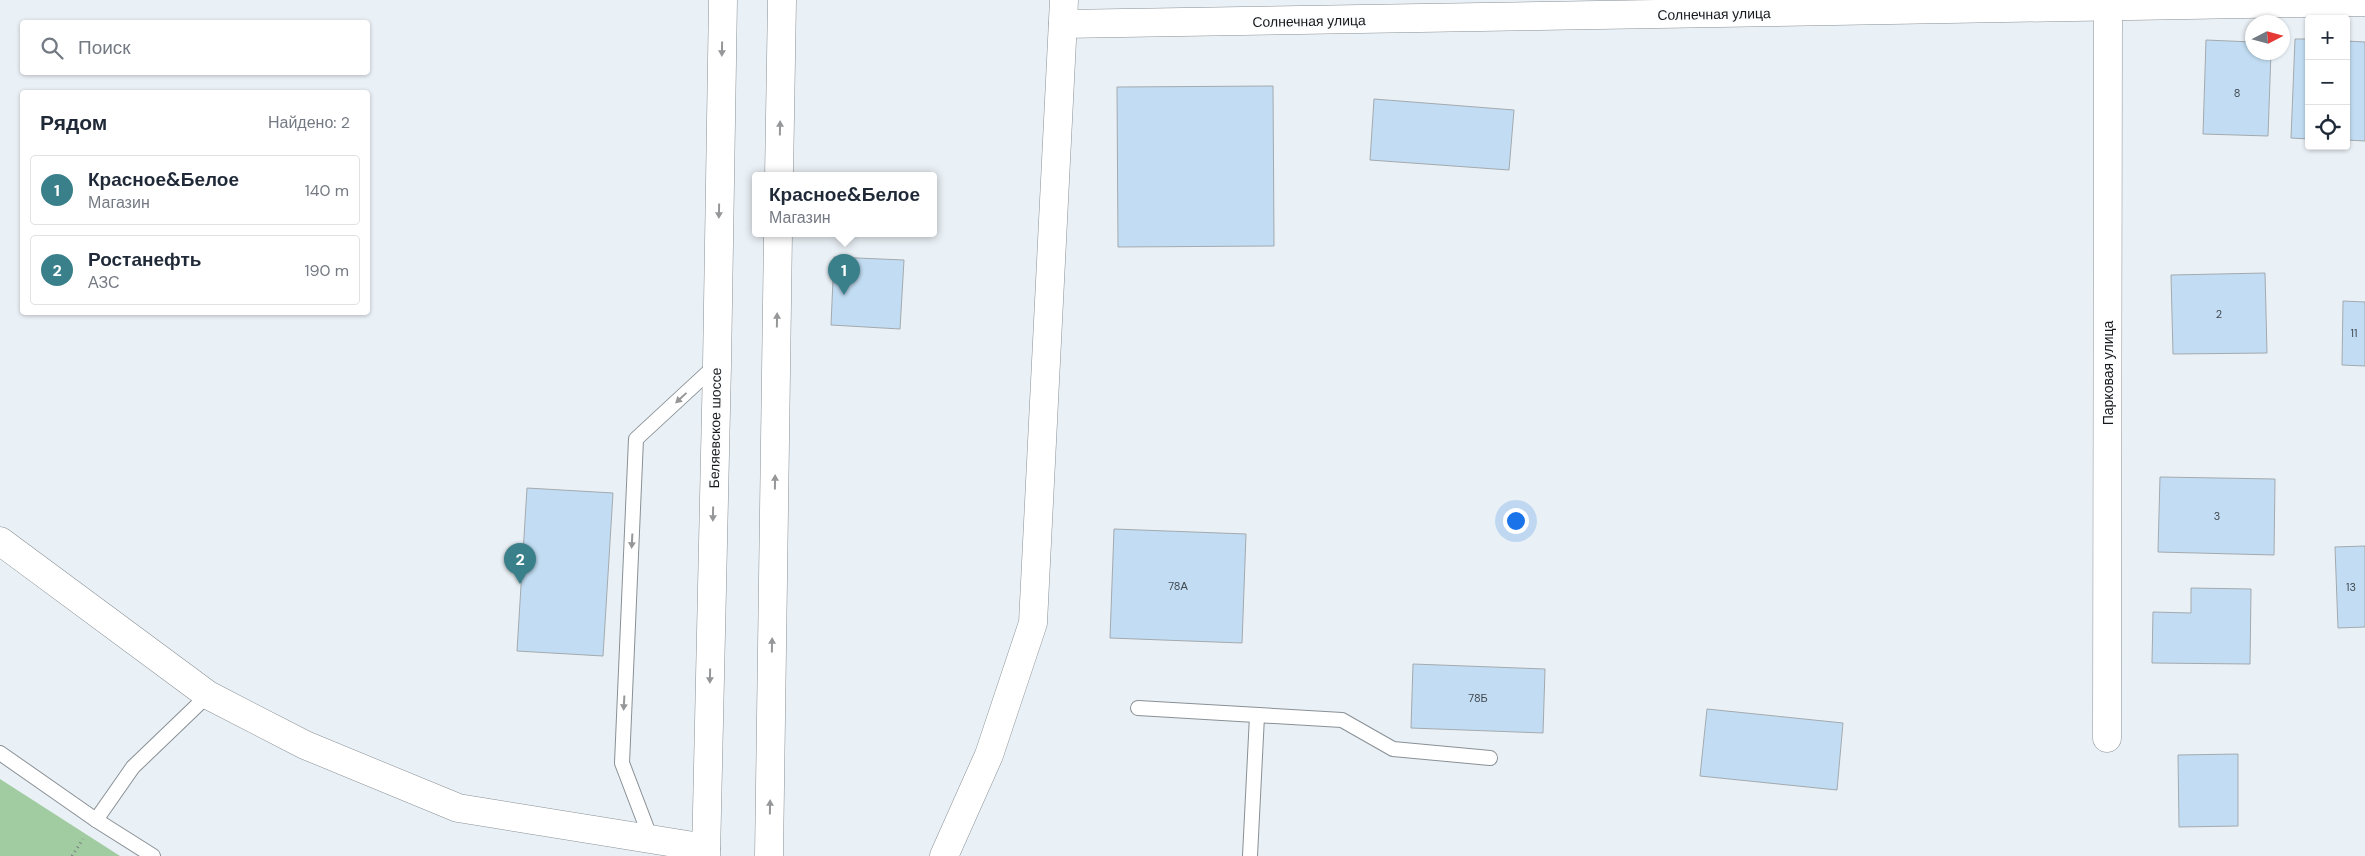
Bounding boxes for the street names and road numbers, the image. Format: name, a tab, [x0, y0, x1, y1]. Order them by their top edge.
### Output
street label: Солнечная улица	[1657, 4, 1771, 24]
street label: Солнечная улица	[1252, 11, 1366, 31]
street label: Парковая улица	[2099, 321, 2117, 425]
street label: Беляевское шоссе	[705, 367, 725, 489]

